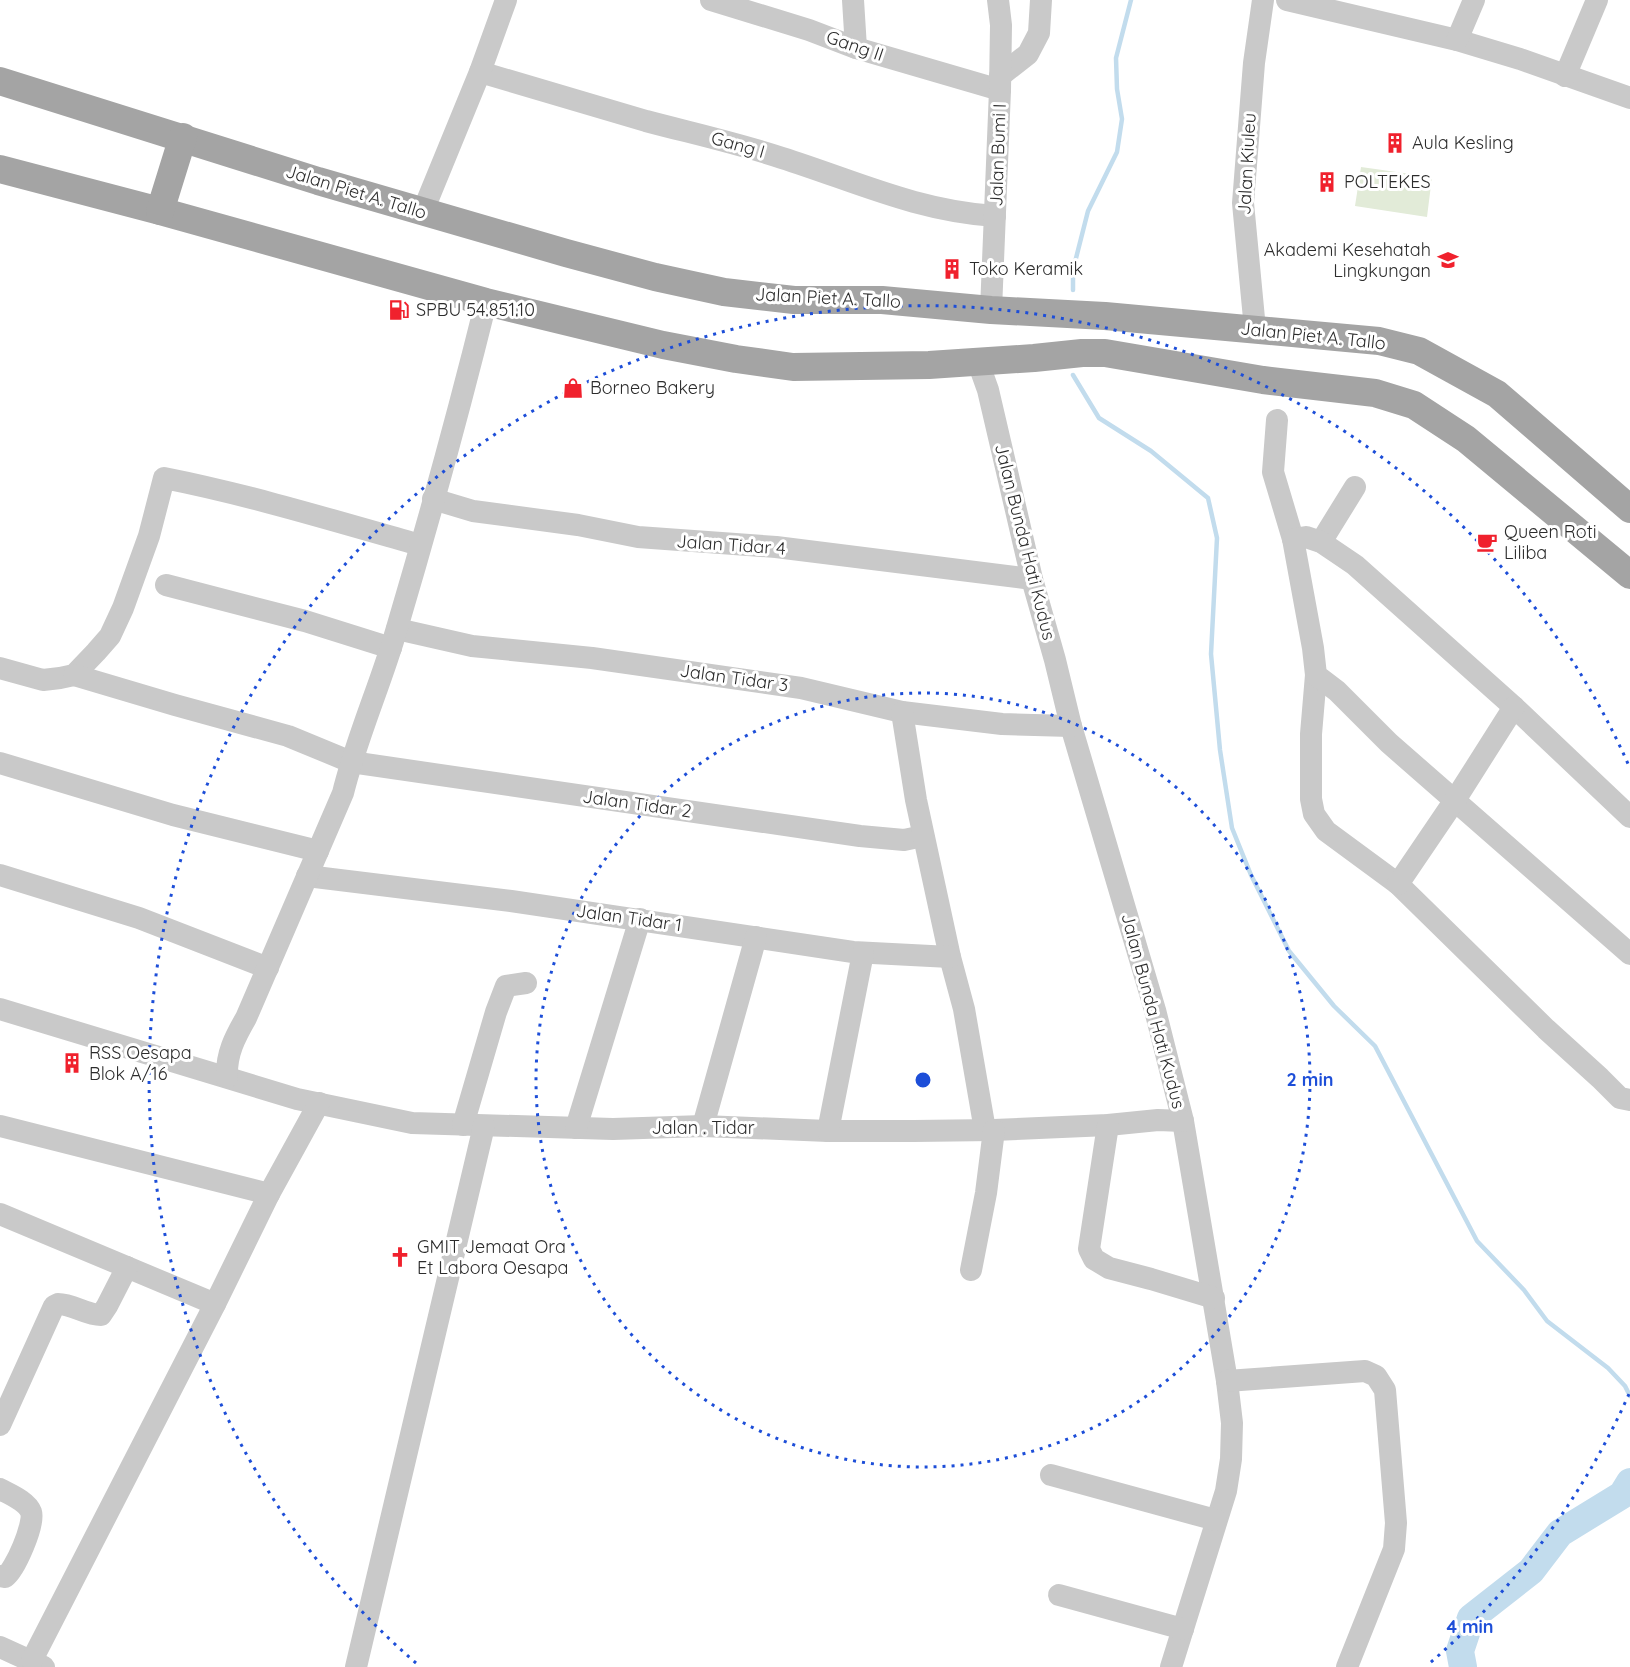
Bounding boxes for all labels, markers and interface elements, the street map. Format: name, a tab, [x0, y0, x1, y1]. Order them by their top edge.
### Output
street label: Gang II	[823, 25, 887, 66]
street label: Jalan Bumi I	[984, 103, 1011, 207]
street label: Jalan Kiuleu	[1232, 112, 1261, 216]
street label: Gang I	[709, 126, 768, 163]
building icon: Aula Kesling	[1383, 131, 1407, 155]
place label: Aula Kesling	[1412, 131, 1514, 154]
street label: Jalan Piet A. Tallo	[283, 159, 429, 224]
building icon: POLTEKES	[1315, 170, 1339, 194]
place label: POLTEKES	[1344, 170, 1431, 193]
place label: Akademi Kesehatah Lingkungan	[1264, 238, 1431, 282]
school or university icon: Akademi Kesehatah Lingkungan	[1436, 248, 1460, 272]
building icon: Toko Keramik	[940, 257, 964, 281]
place label: Toko Keramik	[969, 257, 1083, 280]
street label: Jalan Piet A. Tallo	[754, 282, 902, 313]
fuel station icon: SPBU 54.851.10	[387, 298, 411, 322]
place label: SPBU 54.851.10	[416, 298, 535, 321]
street label: Jalan Piet A. Tallo	[1239, 316, 1387, 355]
shop icon: Borneo Bakery	[561, 376, 585, 400]
place label: Borneo Bakery	[590, 376, 715, 399]
street label: Jalan Bunda Hati Kudus	[990, 441, 1061, 642]
place label: Queen Roti Liliba	[1504, 520, 1597, 564]
street label: Jalan Tidar 4	[676, 529, 786, 560]
cafe icon: Queen Roti Liliba	[1475, 530, 1499, 554]
street label: Jalan Tidar 3	[678, 659, 790, 697]
street label: Jalan Tidar 2	[581, 784, 693, 823]
street label: Jalan Tidar 1	[575, 899, 683, 936]
street label: Jalan Bunda Hati Kudus	[1116, 911, 1191, 1111]
place label: RSS Oesapa Blok A/16	[89, 1041, 192, 1085]
building icon: RSS Oesapa Blok A/16	[60, 1051, 84, 1075]
text: 2 min	[1287, 1068, 1333, 1091]
centre of rings	[913, 1070, 933, 1090]
street label: Jalan . Tidar	[651, 1116, 755, 1139]
place label: GMIT Jemaat Ora Et Labora Oesapa	[417, 1235, 568, 1279]
church icon: GMIT Jemaat Ora Et Labora Oesapa	[388, 1245, 412, 1269]
text: 4 min	[1446, 1615, 1494, 1638]

